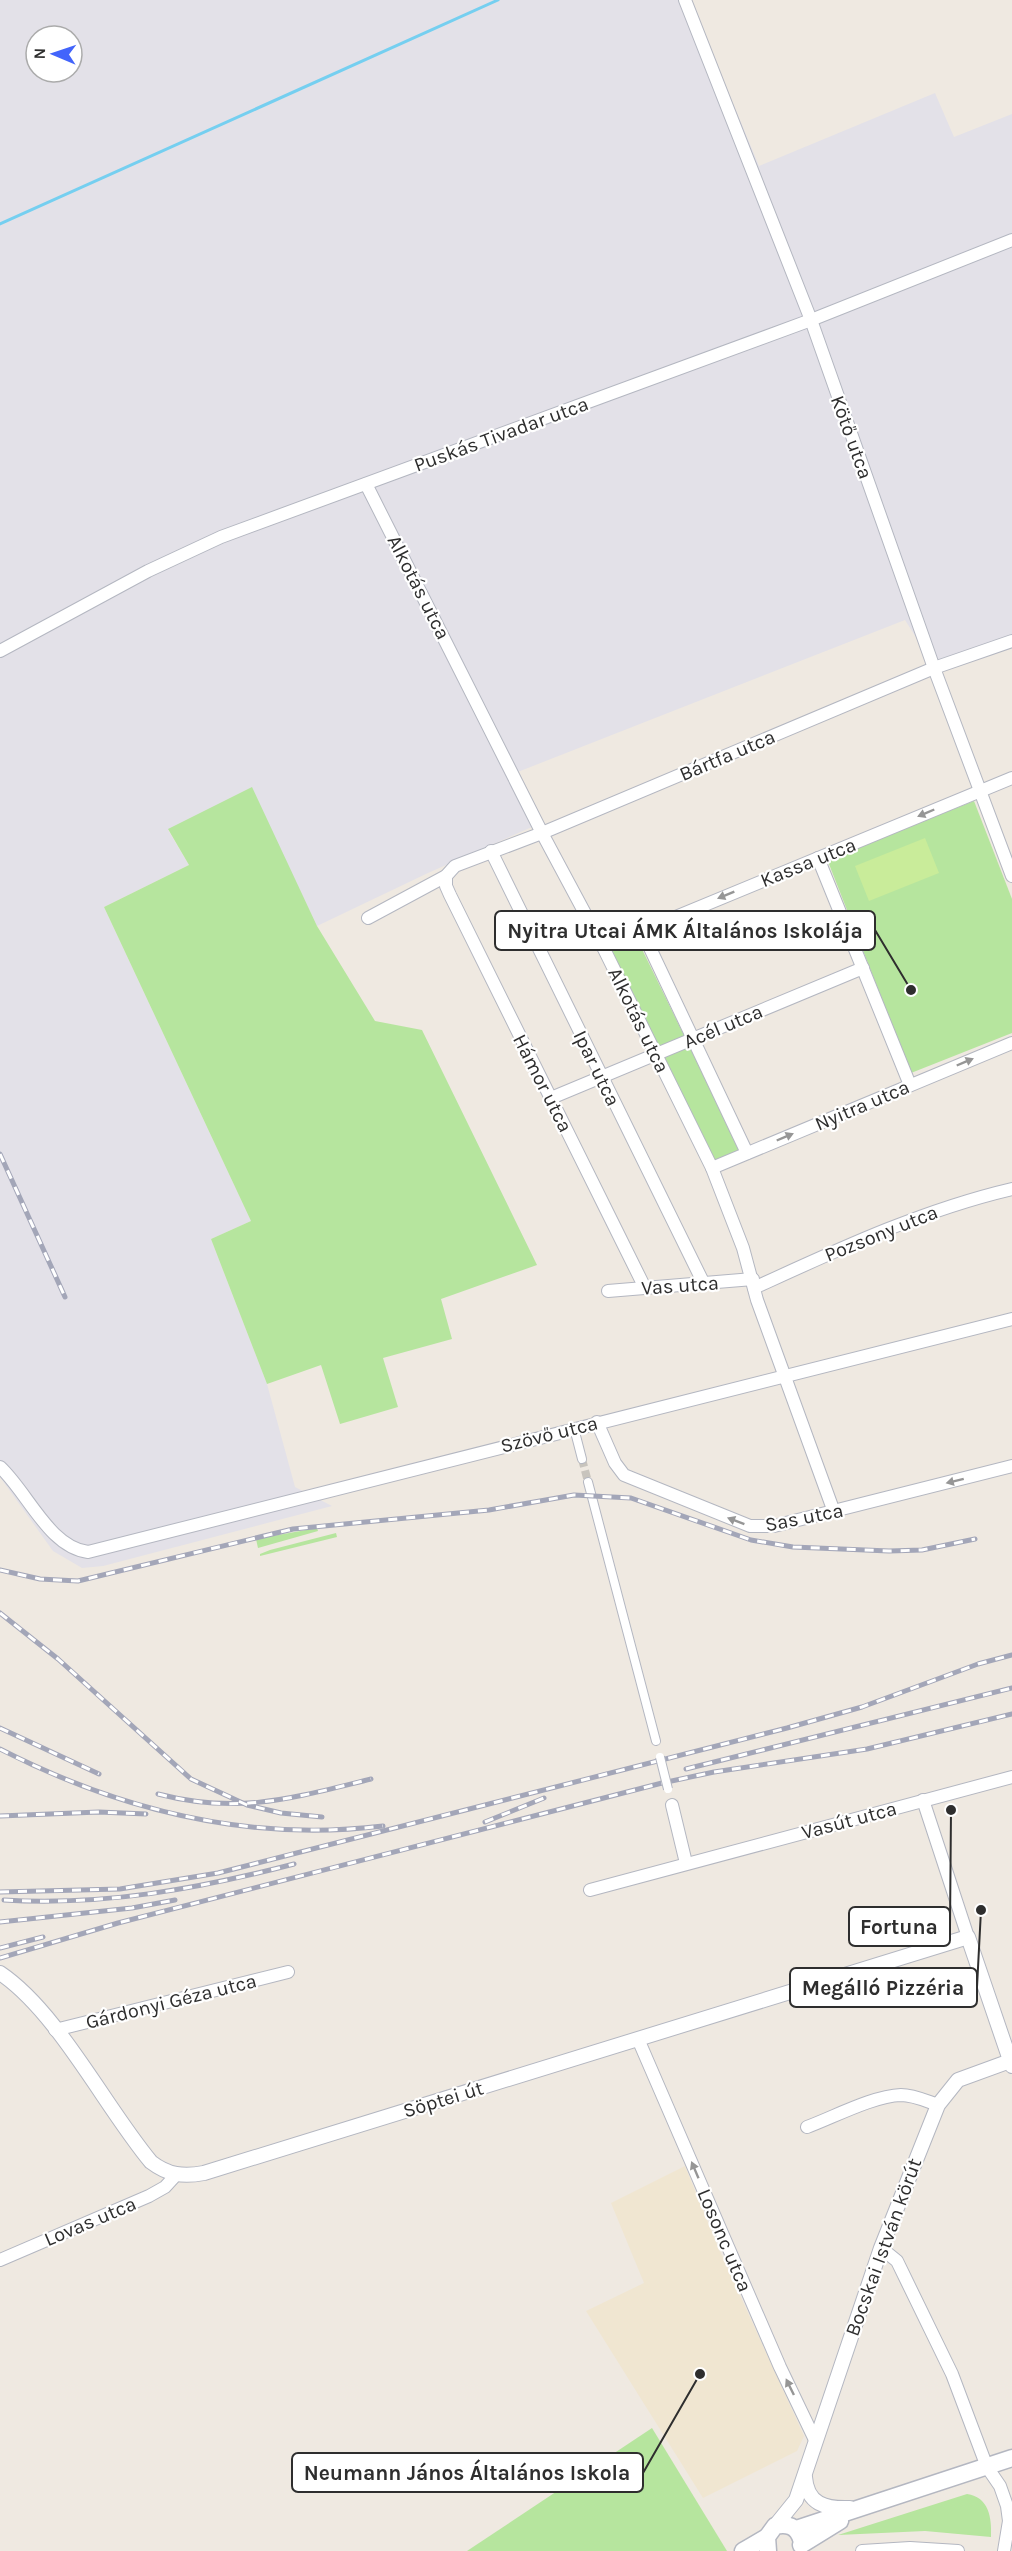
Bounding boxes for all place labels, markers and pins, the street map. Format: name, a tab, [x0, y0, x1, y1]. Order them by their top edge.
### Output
callout: Nyitra Utcai ÁMK Általános Iskolája	[495, 911, 875, 950]
callout: Fortuna	[849, 1907, 950, 1946]
callout: Megálló Pizzéria	[790, 1968, 977, 2007]
callout: Neumann János Általános Iskola	[292, 2453, 643, 2492]

